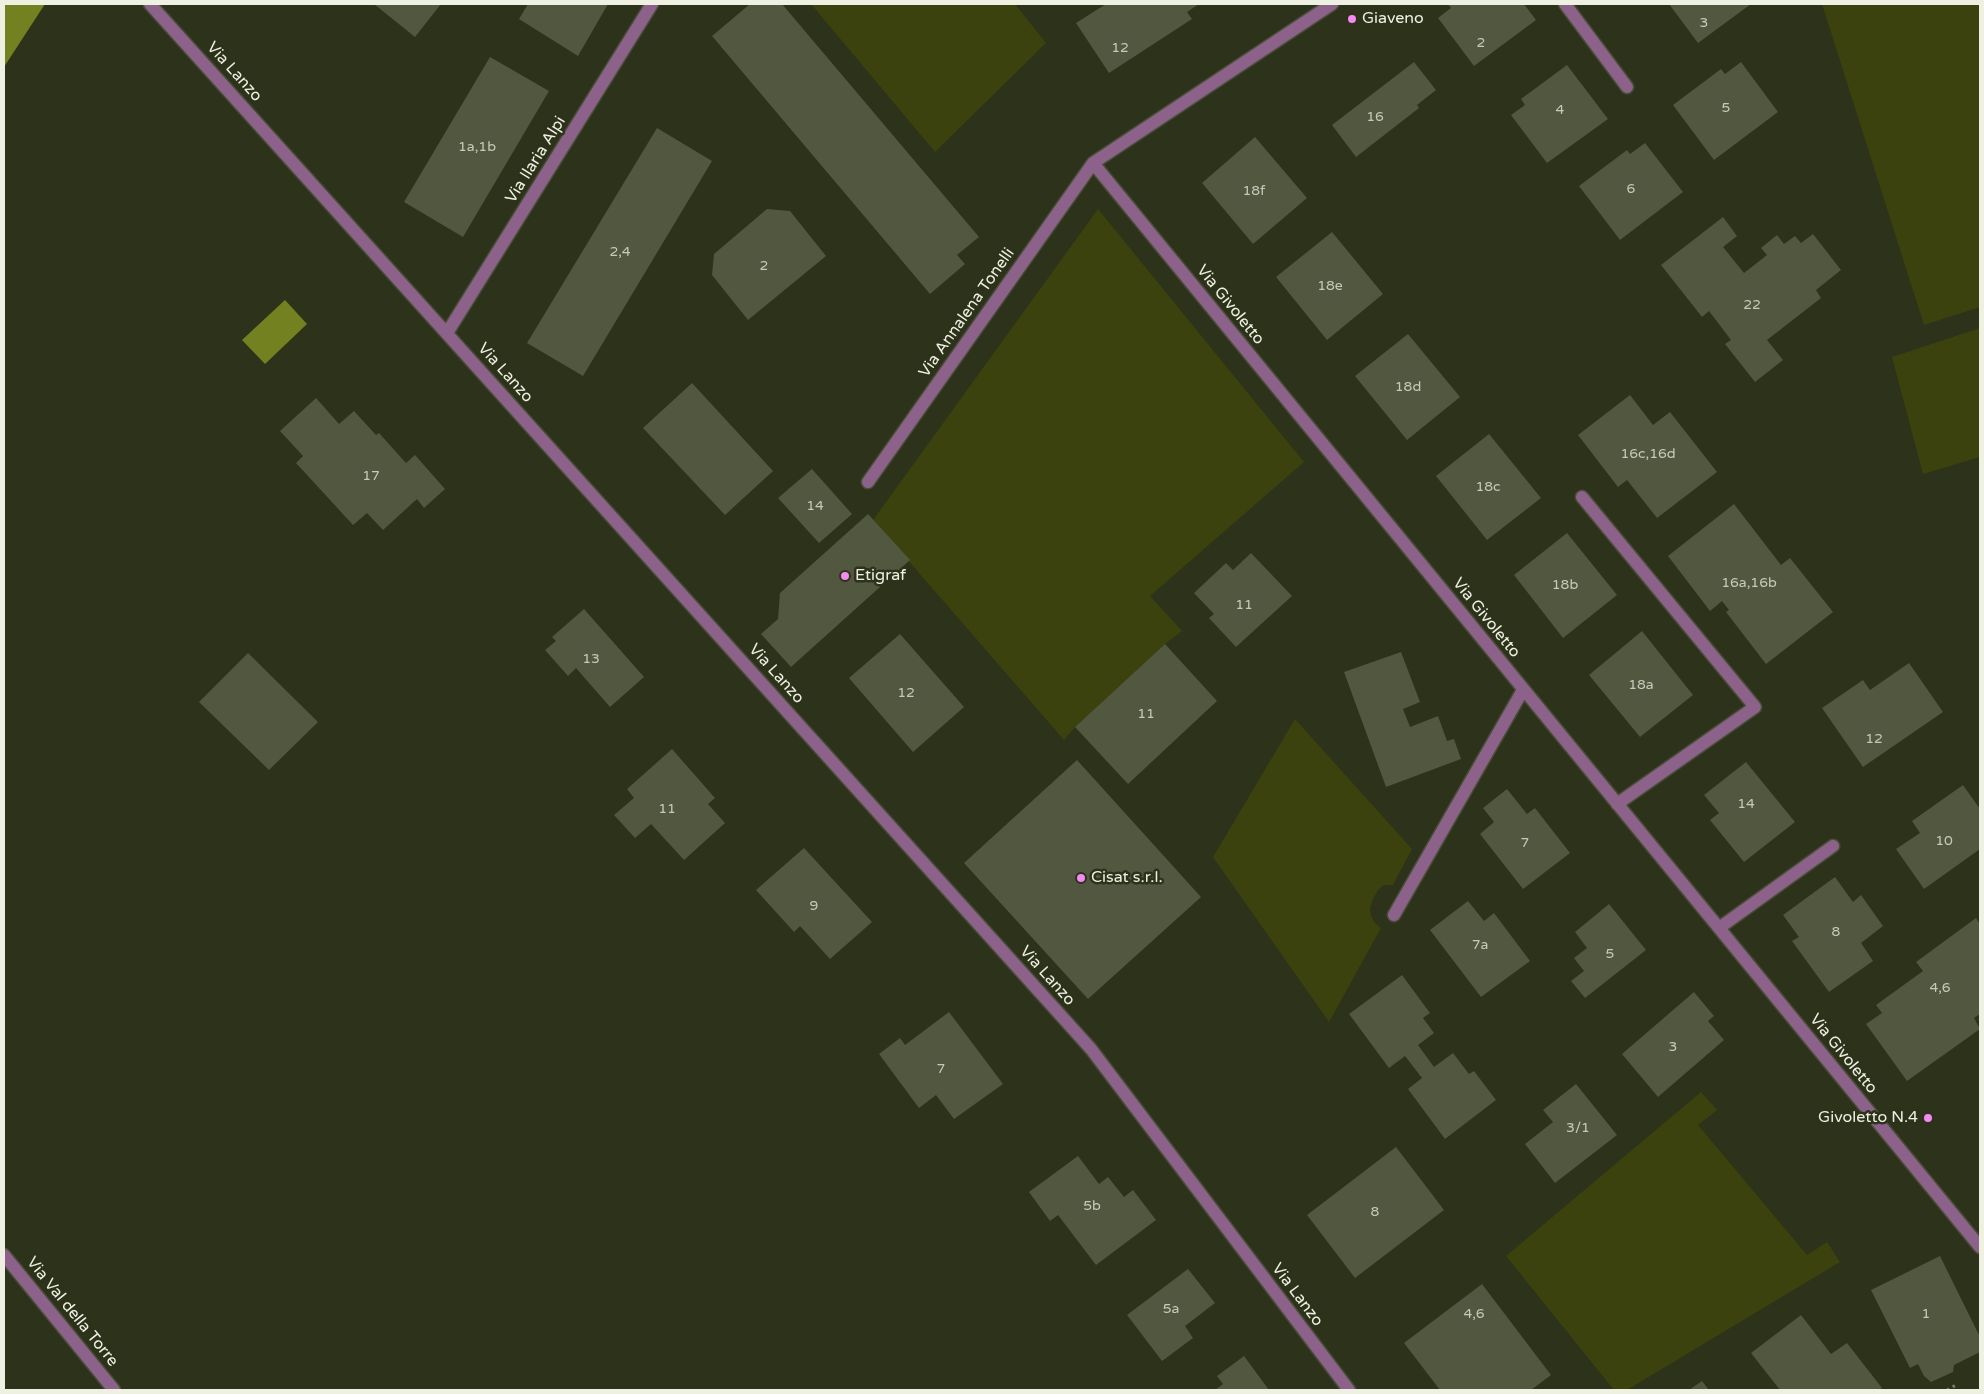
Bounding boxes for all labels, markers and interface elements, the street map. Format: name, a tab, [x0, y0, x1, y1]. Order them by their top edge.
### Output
place label: Giaveno	[1362, 9, 1424, 29]
marker: Giaveno	[1346, 13, 1358, 25]
house number: 3	[1700, 15, 1708, 31]
house number: 2	[1477, 35, 1485, 51]
street label: Via Lanzo	[202, 38, 266, 106]
house number: 12	[1111, 40, 1129, 56]
house number: 5	[1722, 100, 1730, 116]
house number: 4	[1556, 102, 1564, 118]
house number: 16	[1366, 109, 1384, 125]
street label: Via Ilaria Alpi	[502, 113, 570, 207]
house number: 1a,1b	[458, 139, 496, 155]
house number: 6	[1627, 181, 1635, 197]
house number: 18f	[1243, 183, 1265, 199]
house number: 2,4	[610, 244, 630, 260]
street label: Via Annalena Tonelli	[915, 245, 1019, 381]
house number: 2	[760, 258, 768, 274]
street label: Via Givoletto	[1192, 261, 1268, 349]
house number: 18e	[1317, 278, 1343, 294]
house number: 22	[1743, 297, 1761, 313]
street label: Via Lanzo	[473, 339, 537, 407]
house number: 18d	[1395, 379, 1421, 395]
house number: 16c,16d	[1620, 446, 1676, 462]
house number: 17	[362, 468, 380, 484]
house number: 18c	[1475, 479, 1501, 495]
house number: 14	[806, 498, 824, 514]
place label: Etigraf	[855, 566, 906, 586]
marker: Etigraf	[839, 570, 851, 582]
street label: Via Givoletto	[1448, 574, 1524, 662]
house number: 16a,16b	[1721, 575, 1777, 591]
house number: 18b	[1552, 577, 1578, 593]
house number: 11	[1235, 597, 1253, 613]
street label: Via Lanzo	[744, 640, 808, 708]
house number: 13	[582, 651, 600, 667]
house number: 18a	[1628, 677, 1654, 693]
house number: 12	[897, 685, 915, 701]
house number: 11	[1137, 706, 1155, 722]
house number: 12	[1865, 731, 1883, 747]
house number: 14	[1737, 796, 1755, 812]
house number: 11	[658, 801, 676, 817]
house number: 10	[1935, 833, 1953, 849]
house number: 7	[1521, 835, 1529, 851]
place label: Cisat s.r.l.	[1091, 868, 1163, 888]
marker: Cisat s.r.l.	[1075, 872, 1087, 884]
house number: 9	[810, 898, 818, 914]
house number: 8	[1832, 924, 1840, 940]
house number: 7a	[1472, 937, 1488, 953]
street label: Via Lanzo	[1015, 942, 1079, 1010]
house number: 5	[1606, 946, 1614, 962]
house number: 4,6	[1929, 980, 1951, 996]
street label: Via Givoletto	[1805, 1010, 1881, 1098]
house number: 3	[1669, 1039, 1677, 1055]
house number: 7	[937, 1061, 945, 1077]
place label: Givoletto N.4	[1818, 1108, 1918, 1128]
marker: Givoletto N.4	[1922, 1112, 1934, 1124]
house number: 3/1	[1566, 1120, 1590, 1136]
house number: 5b	[1083, 1198, 1101, 1214]
house number: 8	[1371, 1204, 1379, 1220]
street label: Via Val della Torre	[22, 1253, 122, 1371]
street label: Via Lanzo	[1267, 1260, 1327, 1330]
house number: 5a	[1163, 1301, 1179, 1317]
house number: 4,6	[1463, 1306, 1485, 1322]
house number: 1	[1922, 1306, 1930, 1322]

